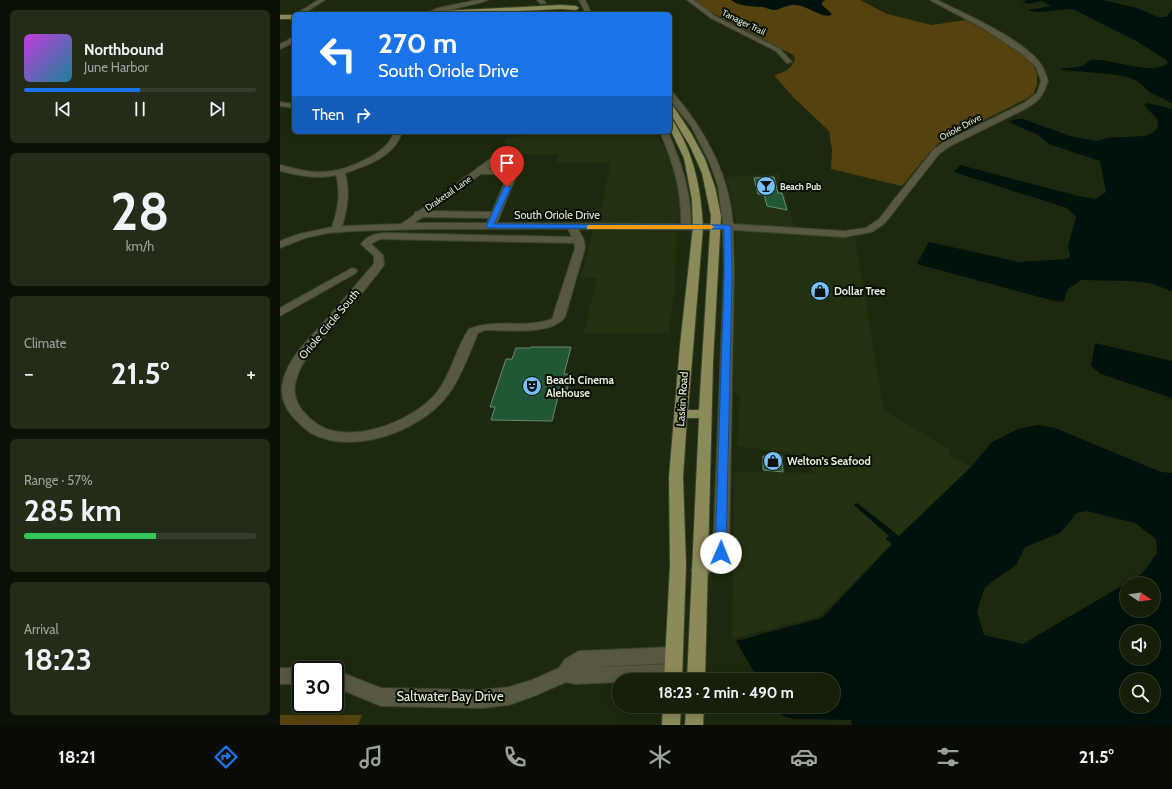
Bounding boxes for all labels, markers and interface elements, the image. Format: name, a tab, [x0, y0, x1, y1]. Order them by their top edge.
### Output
street label: Tanager Trail	[720, 7, 768, 38]
text: 270 m	[378, 26, 457, 60]
icon: left	[312, 28, 364, 80]
text: Northbound	[84, 41, 164, 59]
text: June Harbor	[84, 59, 149, 75]
text: South Oriole Drive	[378, 60, 519, 82]
icon: previous	[52, 98, 74, 120]
icon: pause	[129, 98, 151, 120]
icon: next	[206, 98, 228, 120]
icon: right	[352, 104, 374, 126]
text: Then	[312, 106, 344, 124]
street label: Oriole Drive	[937, 111, 983, 143]
pin	[490, 146, 524, 187]
icon: arrive	[496, 152, 518, 174]
street label: Draketail Lane	[423, 173, 474, 213]
bar icon: Beach Pub	[755, 175, 777, 197]
text: 28	[111, 180, 169, 243]
place label: Beach Pub	[780, 181, 821, 192]
street label: South Oriole Drive	[514, 208, 600, 222]
text: km/h	[126, 238, 154, 254]
shop icon: Dollar Tree	[809, 280, 831, 302]
place label: Dollar Tree	[834, 284, 886, 298]
street label: Oriole Circle South	[296, 286, 362, 362]
text: Climate	[24, 335, 66, 351]
text: 21.5°	[111, 355, 169, 392]
text: −	[24, 360, 34, 387]
text: +	[246, 360, 256, 387]
street label: Laskin Road	[673, 371, 691, 427]
place label: Beach Cinema Alehouse	[546, 373, 614, 400]
theatre icon: Beach Cinema Alehouse	[521, 375, 543, 397]
shop icon: Welton’s Seafood	[762, 450, 784, 472]
place label: Welton’s Seafood	[787, 454, 871, 468]
text: Range · 57%	[24, 472, 93, 488]
text: 285 km	[24, 492, 121, 529]
position arrow	[700, 532, 742, 574]
north arrow	[1120, 577, 1160, 617]
map controls	[1120, 577, 1160, 713]
text: Arrival	[24, 621, 59, 637]
button: sound	[1120, 625, 1160, 665]
text: 18:23	[24, 641, 92, 678]
speed limit sign: 30	[292, 661, 344, 713]
button: search	[1120, 673, 1160, 713]
text: 18:23 · 2 min · 490 m	[658, 684, 794, 702]
street label: Saltwater Bay Drive	[396, 688, 504, 704]
icon: directions	[212, 743, 240, 771]
icon: music	[357, 743, 385, 771]
icon: phone	[501, 743, 529, 771]
icon: climate	[646, 743, 674, 771]
icon: car	[790, 743, 818, 771]
icon: filters	[934, 743, 962, 771]
text: 18:21	[58, 746, 96, 768]
text: 21.5°	[1079, 746, 1114, 768]

